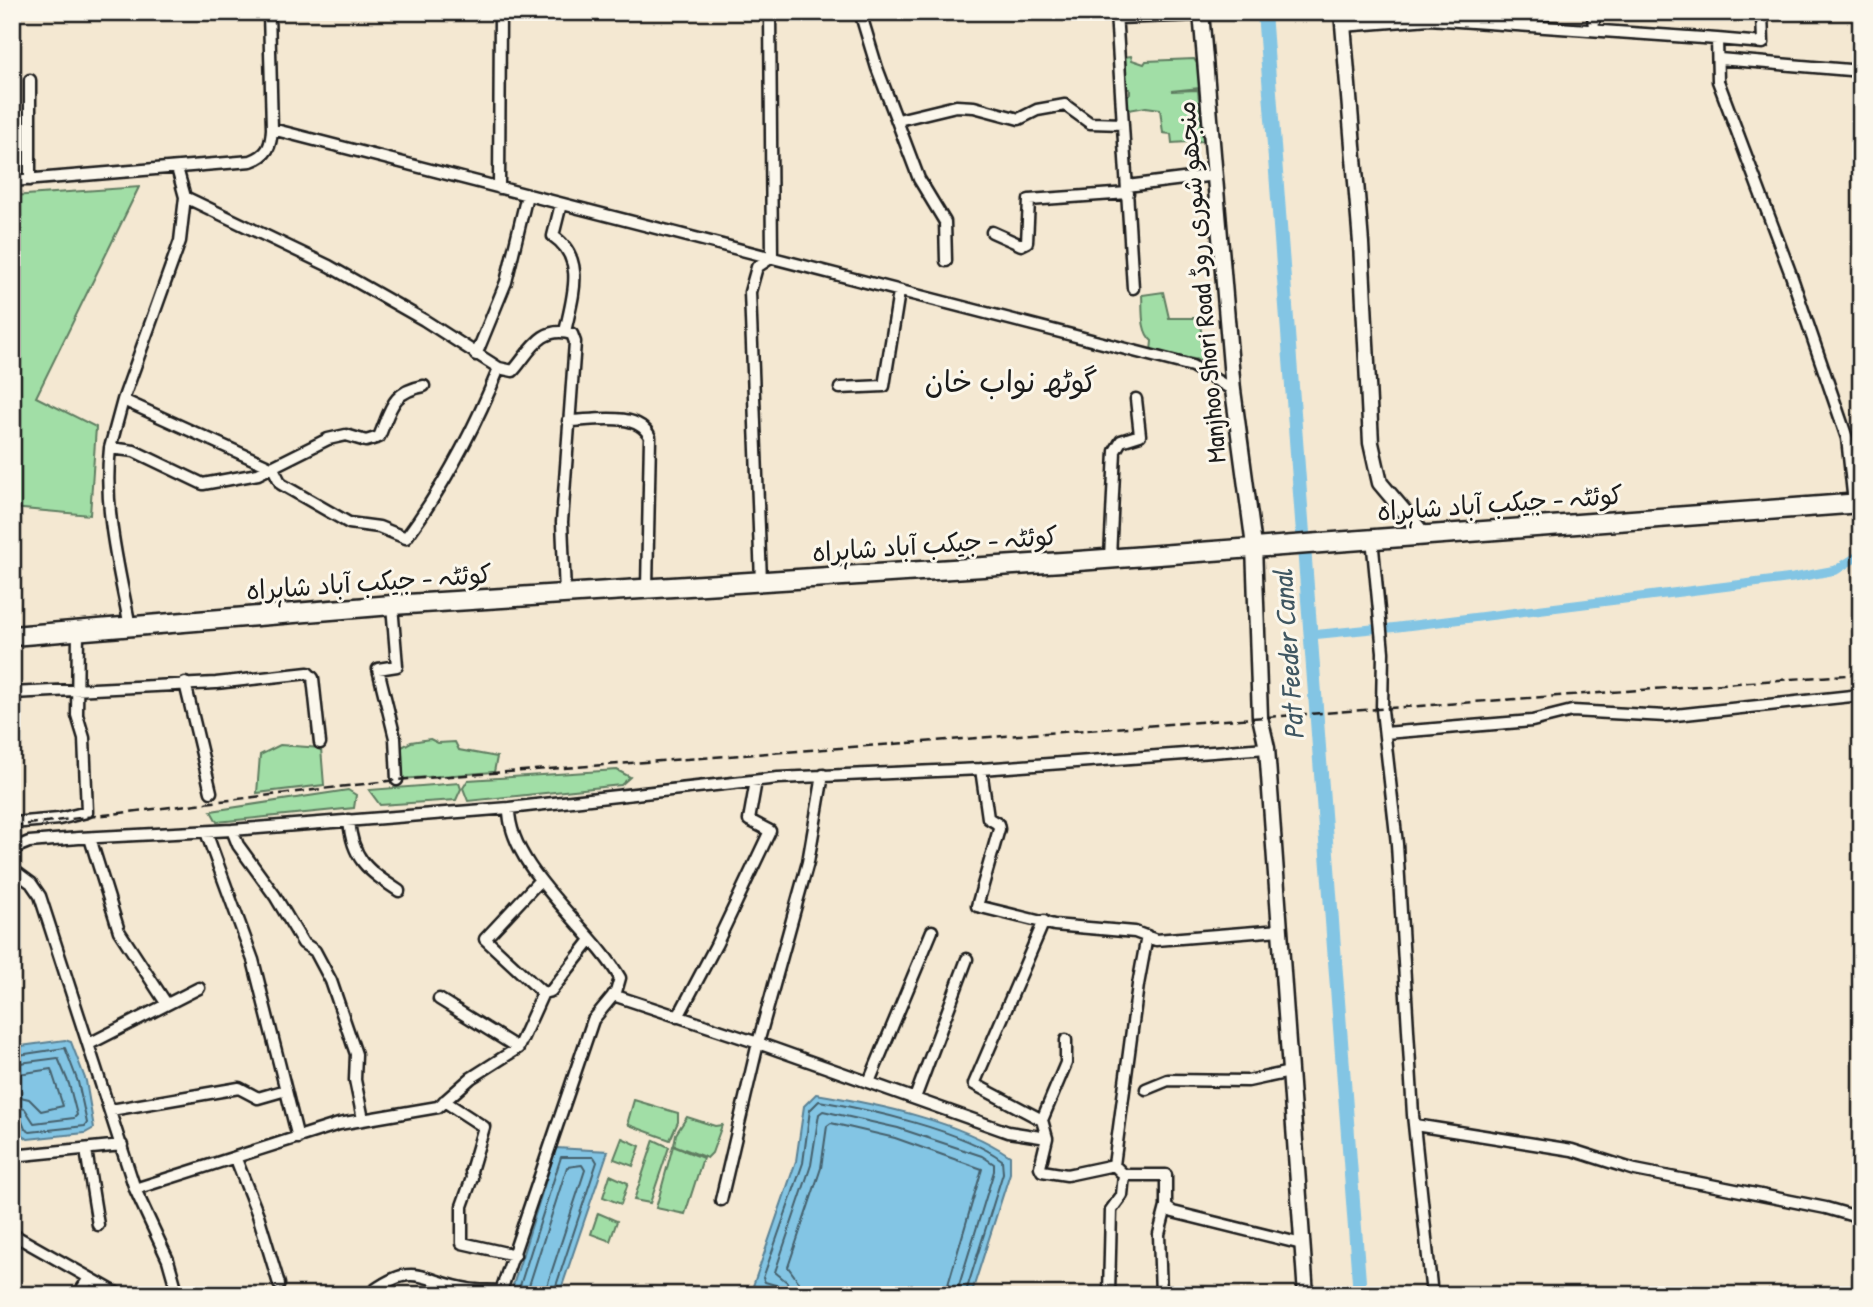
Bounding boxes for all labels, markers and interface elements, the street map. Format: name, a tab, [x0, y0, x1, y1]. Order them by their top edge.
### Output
street label: Manjhoo Shori Road منجھو شوری روڈ	[1167, 100, 1234, 464]
district label: گوٹھ نواب خان	[924, 361, 1098, 401]
street label: کوئٹہ - جیکب آباد شاہراہ	[1376, 476, 1624, 531]
street label: کوئٹہ - جیکب آباد شاہراہ	[811, 517, 1059, 572]
street label: کوئٹہ - جیکب آباد شاہراہ	[245, 555, 493, 610]
water label: Pat Feeder Canal	[1263, 567, 1313, 741]

